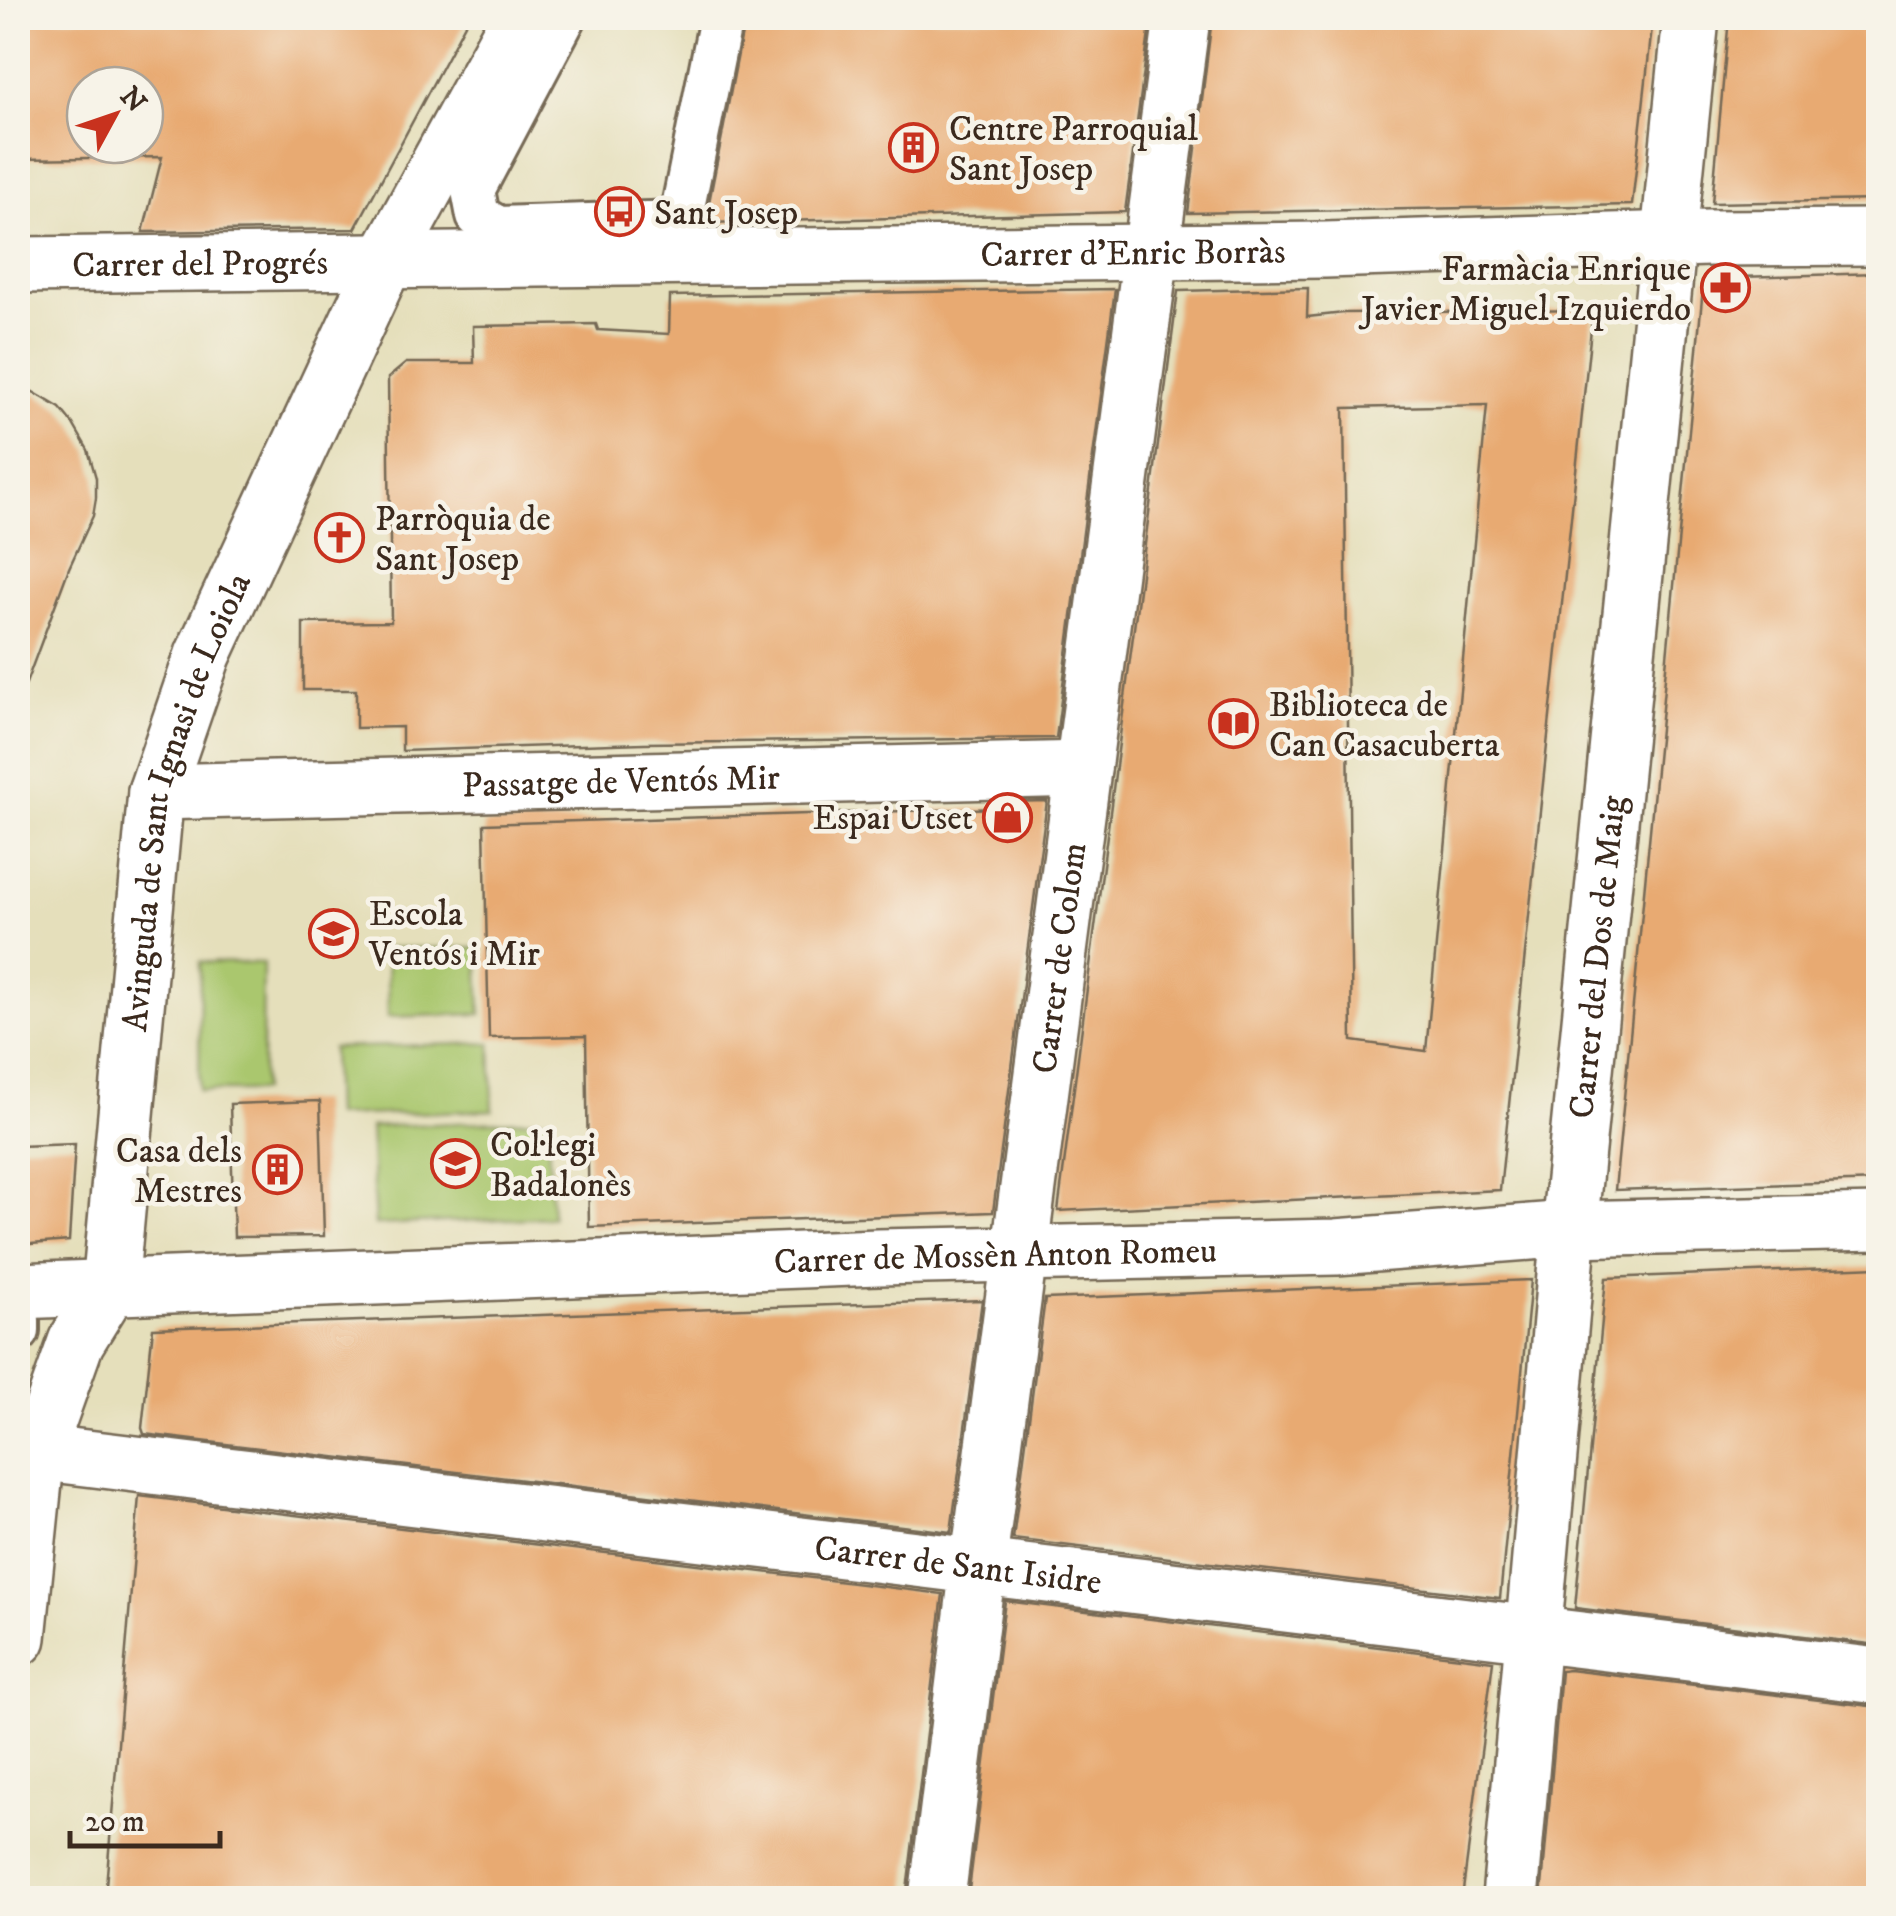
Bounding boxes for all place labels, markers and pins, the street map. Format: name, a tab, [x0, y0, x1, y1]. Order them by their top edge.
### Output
place label: Centre Parroquial Sant Josep	[949, 108, 1198, 192]
building icon: Centre Parroquial Sant Josep	[888, 122, 940, 174]
bus stop icon: Sant Josep	[593, 186, 645, 238]
place label: Sant Josep	[654, 192, 798, 236]
place label: Farmàcia Enrique Javier Miguel Izquierdo	[1358, 248, 1691, 332]
pharmacy icon: Farmàcia Enrique Javier Miguel Izquierdo	[1700, 262, 1752, 314]
place label: Parròquia de Sant Josep	[375, 498, 551, 582]
church icon: Parròquia de Sant Josep	[314, 512, 366, 564]
place label: Biblioteca de Can Casacuberta	[1269, 684, 1500, 768]
library icon: Biblioteca de Can Casacuberta	[1208, 698, 1260, 750]
shop icon: Espai Utset	[982, 791, 1034, 843]
place label: Espai Utset	[813, 797, 973, 841]
place label: Escola Ventós i Mir	[368, 893, 540, 977]
school or university icon: Escola Ventós i Mir	[308, 907, 360, 959]
place label: Col·legi Badalonès	[490, 1124, 631, 1208]
place label: Casa dels Mestres	[116, 1130, 242, 1214]
school or university icon: Col·legi Badalonès	[429, 1138, 481, 1190]
building icon: Casa dels Mestres	[251, 1144, 303, 1196]

